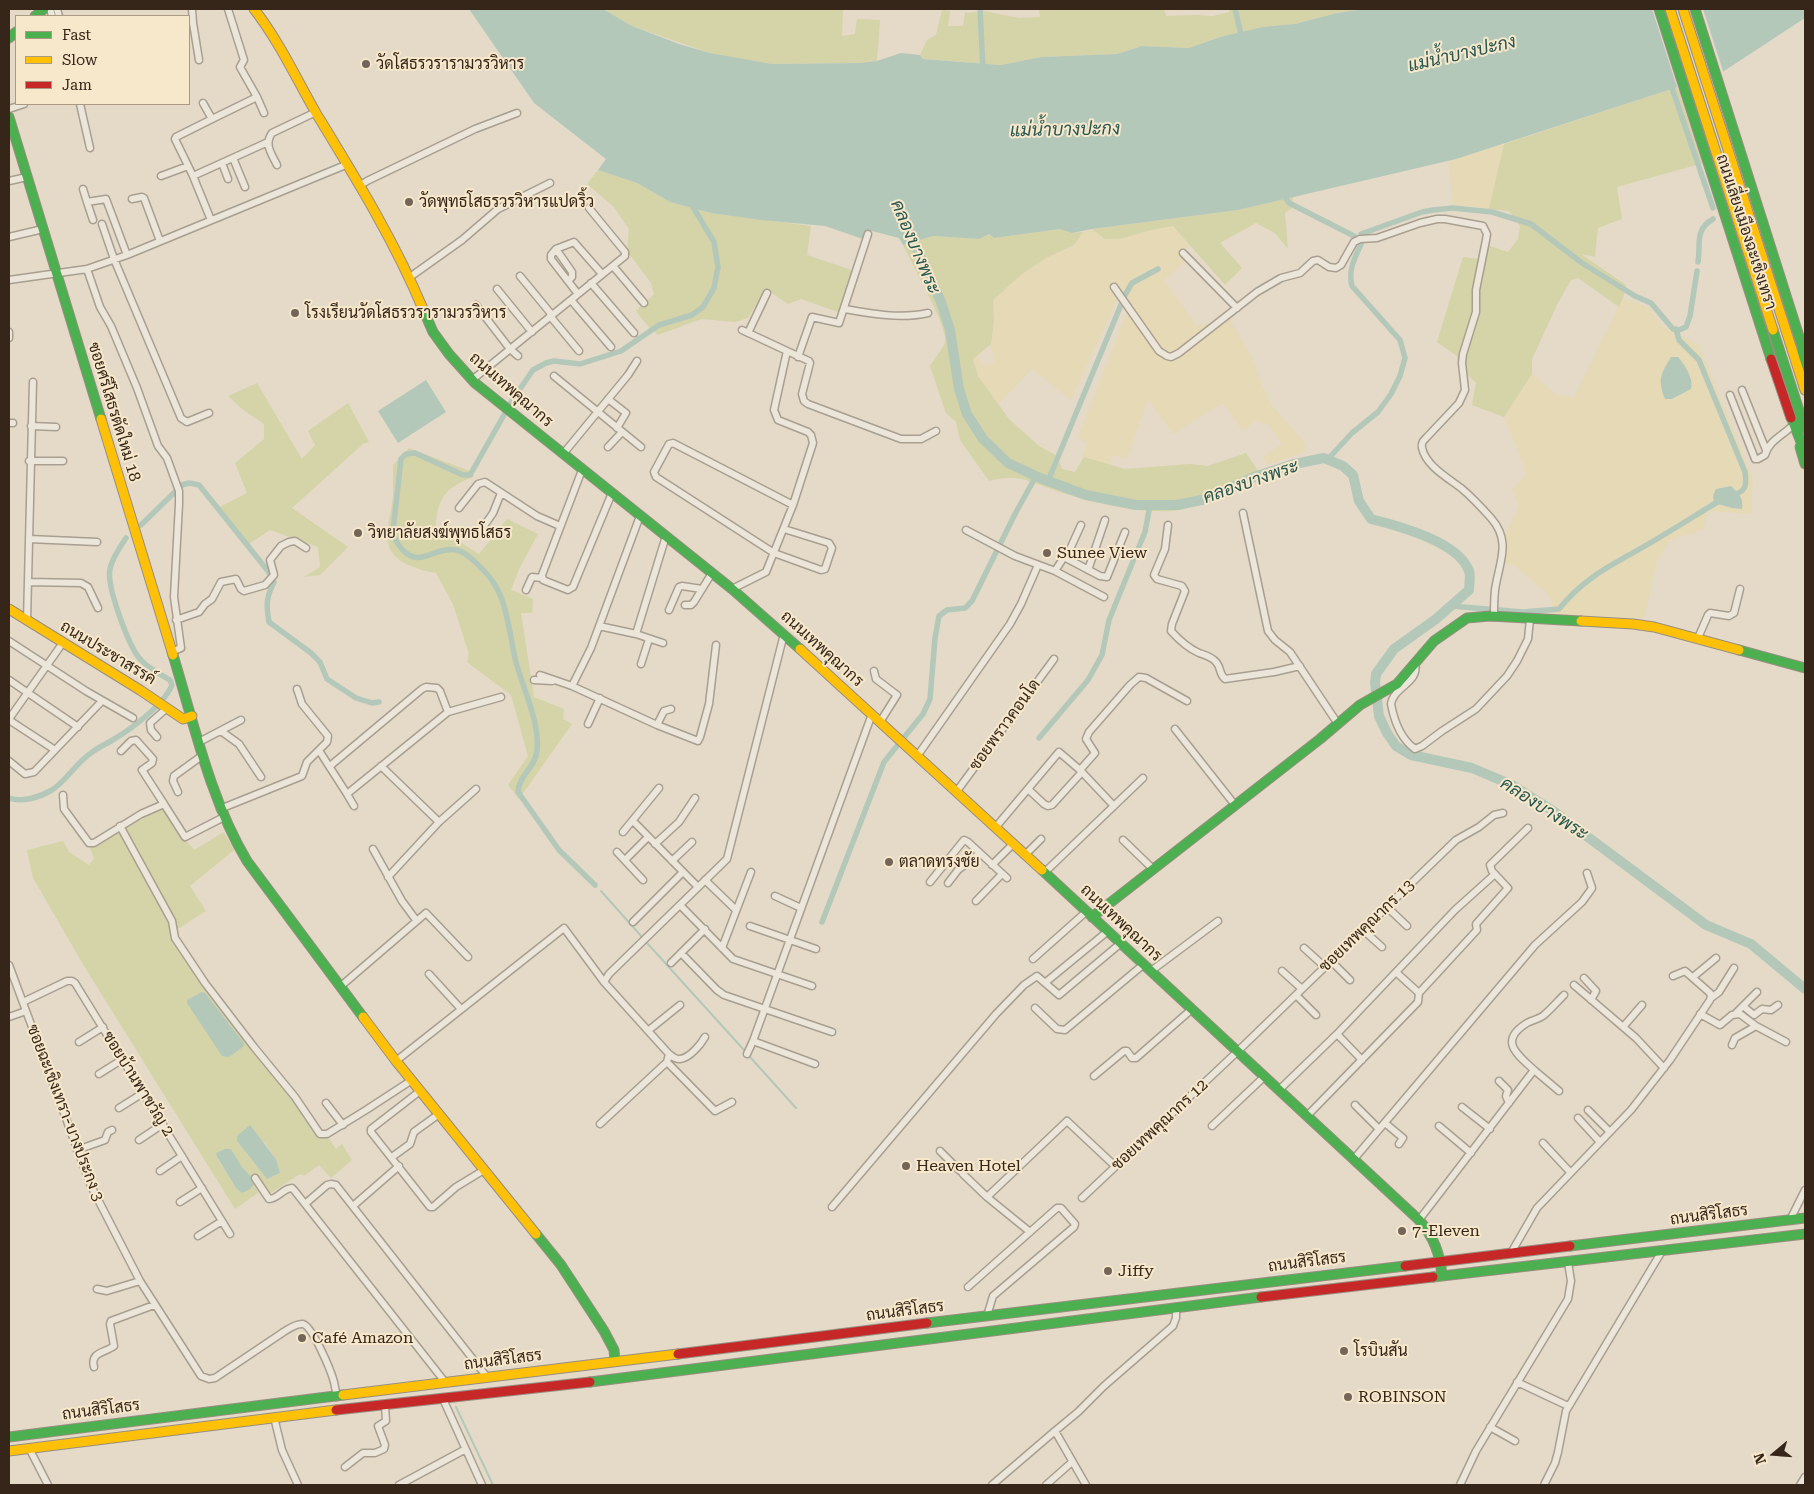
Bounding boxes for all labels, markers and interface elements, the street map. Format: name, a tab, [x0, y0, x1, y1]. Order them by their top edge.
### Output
legend	[15, 15, 190, 105]
text: Fast	[62, 26, 91, 44]
water label: แม่น้ำบางปะกง	[1406, 31, 1518, 77]
text: Slow	[62, 51, 97, 69]
place label: วัดโสธรวรารามวรวิหาร	[376, 54, 524, 74]
marker: วัดโสธรวรารามวรวิหาร	[360, 58, 372, 70]
text: Jam	[62, 76, 92, 94]
water label: แม่น้ำบางปะกง	[1010, 118, 1120, 142]
street label: ถนนเลี่ยงเมืองฉะเชิงเทรา	[1712, 152, 1780, 312]
place label: วัดพุทธโสธรวรวิหารแปดริ้ว	[419, 192, 594, 212]
marker: วัดพุทธโสธรวรวิหารแปดริ้ว	[403, 196, 415, 208]
water label: คลองบางพระ	[886, 197, 944, 297]
place label: โรงเรียนวัดโสธรวรารามวรวิหาร	[305, 303, 506, 323]
marker: โรงเรียนวัดโสธรวรารามวรวิหาร	[289, 307, 301, 319]
street label: ซอยศรีโสธรตัดใหม่ 18	[84, 340, 144, 484]
street label: ถนนเทพคุณากร	[465, 349, 557, 431]
water label: คลองบางพระ	[1200, 456, 1302, 508]
place label: วิทยาลัยสงฆ์พุทธโสธร	[368, 523, 511, 543]
marker: วิทยาลัยสงฆ์พุทธโสธร	[352, 527, 364, 539]
place label: Sunee View	[1057, 543, 1147, 563]
marker: Sunee View	[1041, 547, 1053, 559]
street label: ถนนเทพคุณากร	[777, 607, 867, 691]
street label: ถนนประชาสรรค์	[57, 617, 159, 689]
street label: ซอยพราวคอนโด	[965, 676, 1045, 774]
water label: คลองบางพระ	[1496, 773, 1592, 845]
place label: ตลาดทรงชัย	[899, 852, 980, 872]
marker: ตลาดทรงชัย	[883, 856, 895, 868]
street label: ซอยเทพคุณากร 13	[1315, 876, 1419, 976]
street label: ถนนเทพคุณากร	[1076, 880, 1166, 966]
street label: ซอยฉะเชิงเทรา-บางประกง 3	[22, 1022, 108, 1204]
street label: ซอยบ้านพาขวัญ 2	[98, 1028, 178, 1140]
street label: ซอยเทพคุณากร 12	[1108, 1075, 1212, 1175]
place label: Heaven Hotel	[916, 1156, 1021, 1176]
marker: Heaven Hotel	[900, 1160, 912, 1172]
street label: ถนนสิริโสธร	[1669, 1201, 1749, 1229]
place label: 7-Eleven	[1412, 1221, 1480, 1241]
marker: 7-Eleven	[1396, 1225, 1408, 1237]
street label: ถนนสิริโสธร	[1267, 1248, 1347, 1276]
place label: Jiffy	[1118, 1261, 1154, 1281]
marker: Jiffy	[1102, 1265, 1114, 1277]
street label: ถนนสิริโสธร	[865, 1297, 945, 1325]
place label: Café Amazon	[312, 1328, 413, 1348]
marker: Café Amazon	[296, 1332, 308, 1344]
place label: โรบินสัน	[1354, 1341, 1408, 1361]
marker: โรบินสัน	[1338, 1345, 1350, 1357]
street label: ถนนสิริโสธร	[463, 1346, 543, 1374]
place label: ROBINSON	[1358, 1387, 1447, 1407]
marker: ROBINSON	[1342, 1391, 1354, 1403]
street label: ถนนสิริโสธร	[61, 1396, 141, 1424]
north arrow	[1749, 1429, 1799, 1479]
text: N	[1750, 1451, 1769, 1466]

